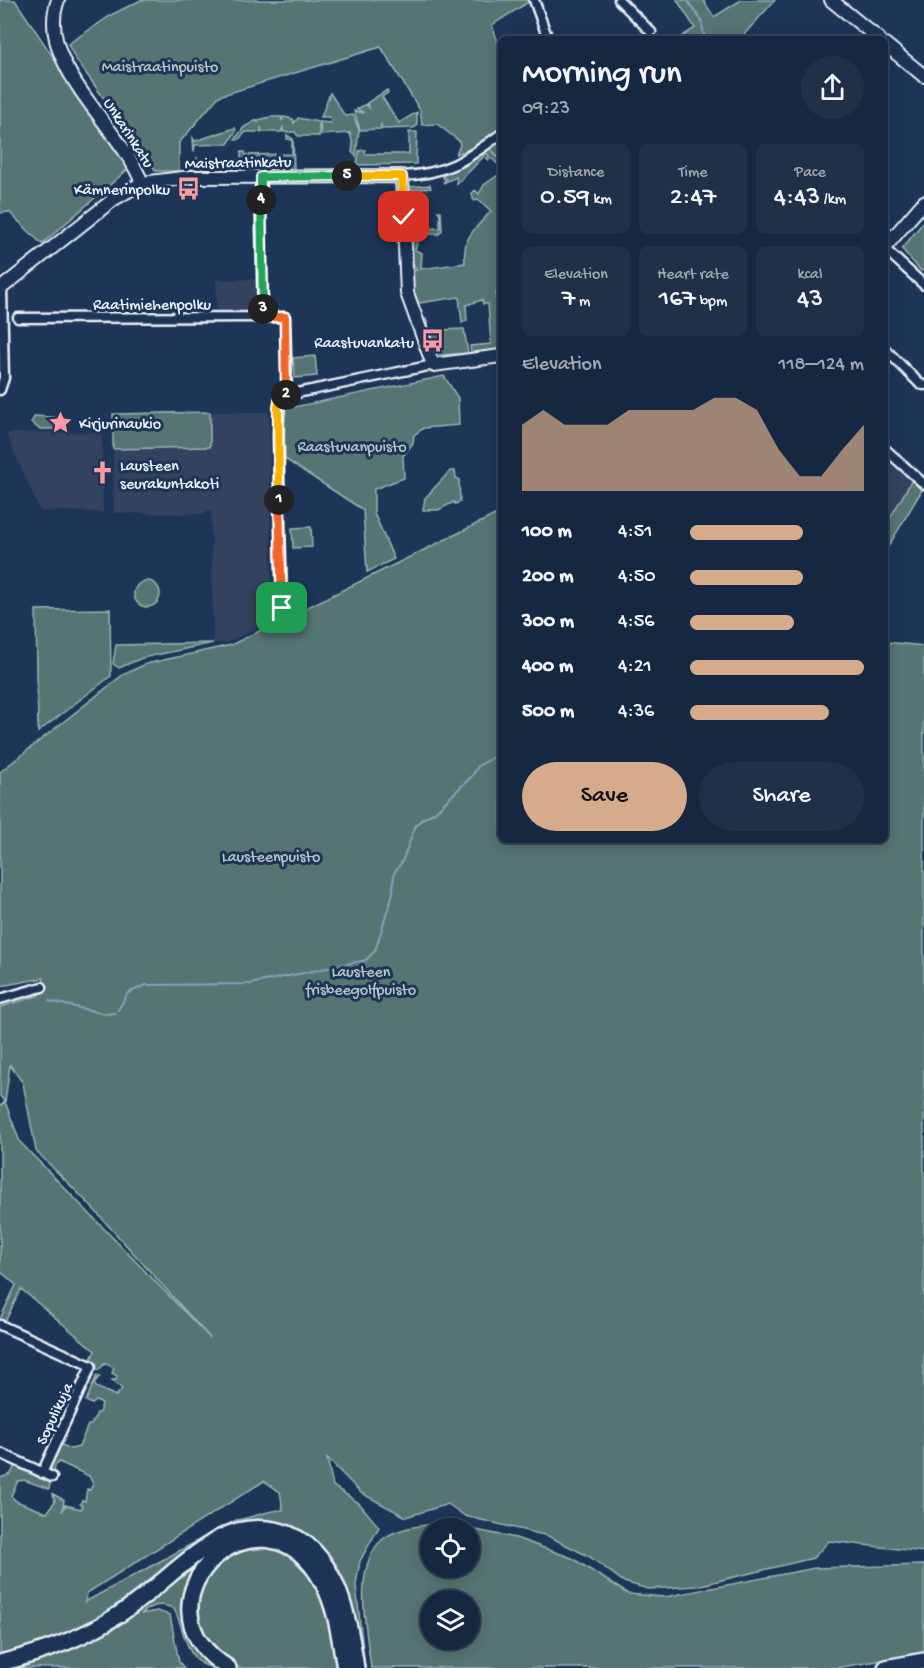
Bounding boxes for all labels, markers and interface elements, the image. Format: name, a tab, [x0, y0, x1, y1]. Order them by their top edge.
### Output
text: Morning run	[522, 56, 682, 94]
button: share	[801, 56, 864, 119]
park label: Maistraatinpuisto	[102, 59, 218, 78]
street label: Unkarinkatu	[97, 95, 157, 173]
text: 09:23	[522, 98, 570, 121]
street label: Maistraatinkatu	[184, 154, 292, 175]
pin: 5	[332, 161, 362, 191]
text: Distance	[548, 164, 604, 183]
text: Time	[678, 164, 708, 183]
text: Pace	[794, 164, 826, 183]
text: 5	[343, 166, 351, 185]
bus stop icon: Kämnerinpolku	[175, 175, 201, 201]
place label: Kämnerinpolku	[74, 182, 170, 201]
text: 0.59	[540, 183, 590, 214]
text: 2:47	[670, 183, 716, 214]
text: 4:43	[774, 183, 820, 214]
pin: 4	[246, 185, 276, 215]
text: 4	[257, 190, 265, 209]
pin	[378, 191, 429, 242]
text: km	[590, 191, 612, 210]
text: /km	[820, 191, 846, 210]
icon: check	[387, 200, 420, 233]
text: Elevation	[544, 266, 608, 285]
text: Heart rate	[657, 266, 729, 285]
text: kcal	[798, 266, 822, 285]
text: 7	[562, 285, 575, 316]
text: 167	[659, 285, 696, 316]
text: 43	[797, 285, 823, 316]
text: m	[575, 293, 590, 312]
text: bpm	[696, 293, 727, 312]
pin: 3	[248, 294, 278, 324]
street label: Raatimiehenpolku	[93, 297, 212, 316]
text: 3	[259, 299, 267, 318]
bus stop icon: Raastuvankatu	[419, 328, 445, 354]
place label: Raastuvankatu	[314, 335, 414, 354]
text: Elevation	[522, 354, 602, 377]
text: 118–124 m	[778, 354, 864, 377]
pin: 2	[271, 380, 301, 410]
text: 2	[282, 385, 290, 404]
place icon: Kirjurinaukio	[48, 409, 74, 435]
place label: Kirjurinaukio	[79, 416, 161, 435]
park label: Raastuvanpuisto	[297, 439, 407, 458]
place label: Lausteen seurakuntakoti	[120, 458, 219, 495]
church icon: Lausteen seurakuntakoti	[89, 460, 115, 486]
pin: 1	[264, 485, 294, 515]
text: 1	[276, 490, 282, 509]
text: 100 m	[522, 521, 572, 544]
text: 4:51	[618, 521, 652, 544]
text: 200 m	[522, 566, 573, 589]
text: 4:50	[618, 566, 656, 589]
pin	[256, 582, 307, 633]
icon: arrive	[265, 591, 298, 624]
text: 300 m	[522, 611, 574, 634]
text: 4:56	[618, 611, 654, 634]
text: 400 m	[522, 656, 573, 679]
text: 4:21	[618, 656, 652, 679]
text: 500 m	[522, 701, 574, 724]
text: 4:36	[618, 701, 654, 724]
button: Save	[522, 762, 687, 831]
button: Share	[699, 762, 864, 831]
park label: Lausteenpuisto	[222, 849, 320, 868]
park label: Lausteen frisbeegolfpuisto	[305, 964, 416, 1001]
street label: Sopulikuja	[34, 1379, 79, 1449]
map controls	[420, 1518, 480, 1650]
button: locate	[420, 1518, 480, 1578]
button: layers	[420, 1590, 480, 1650]

